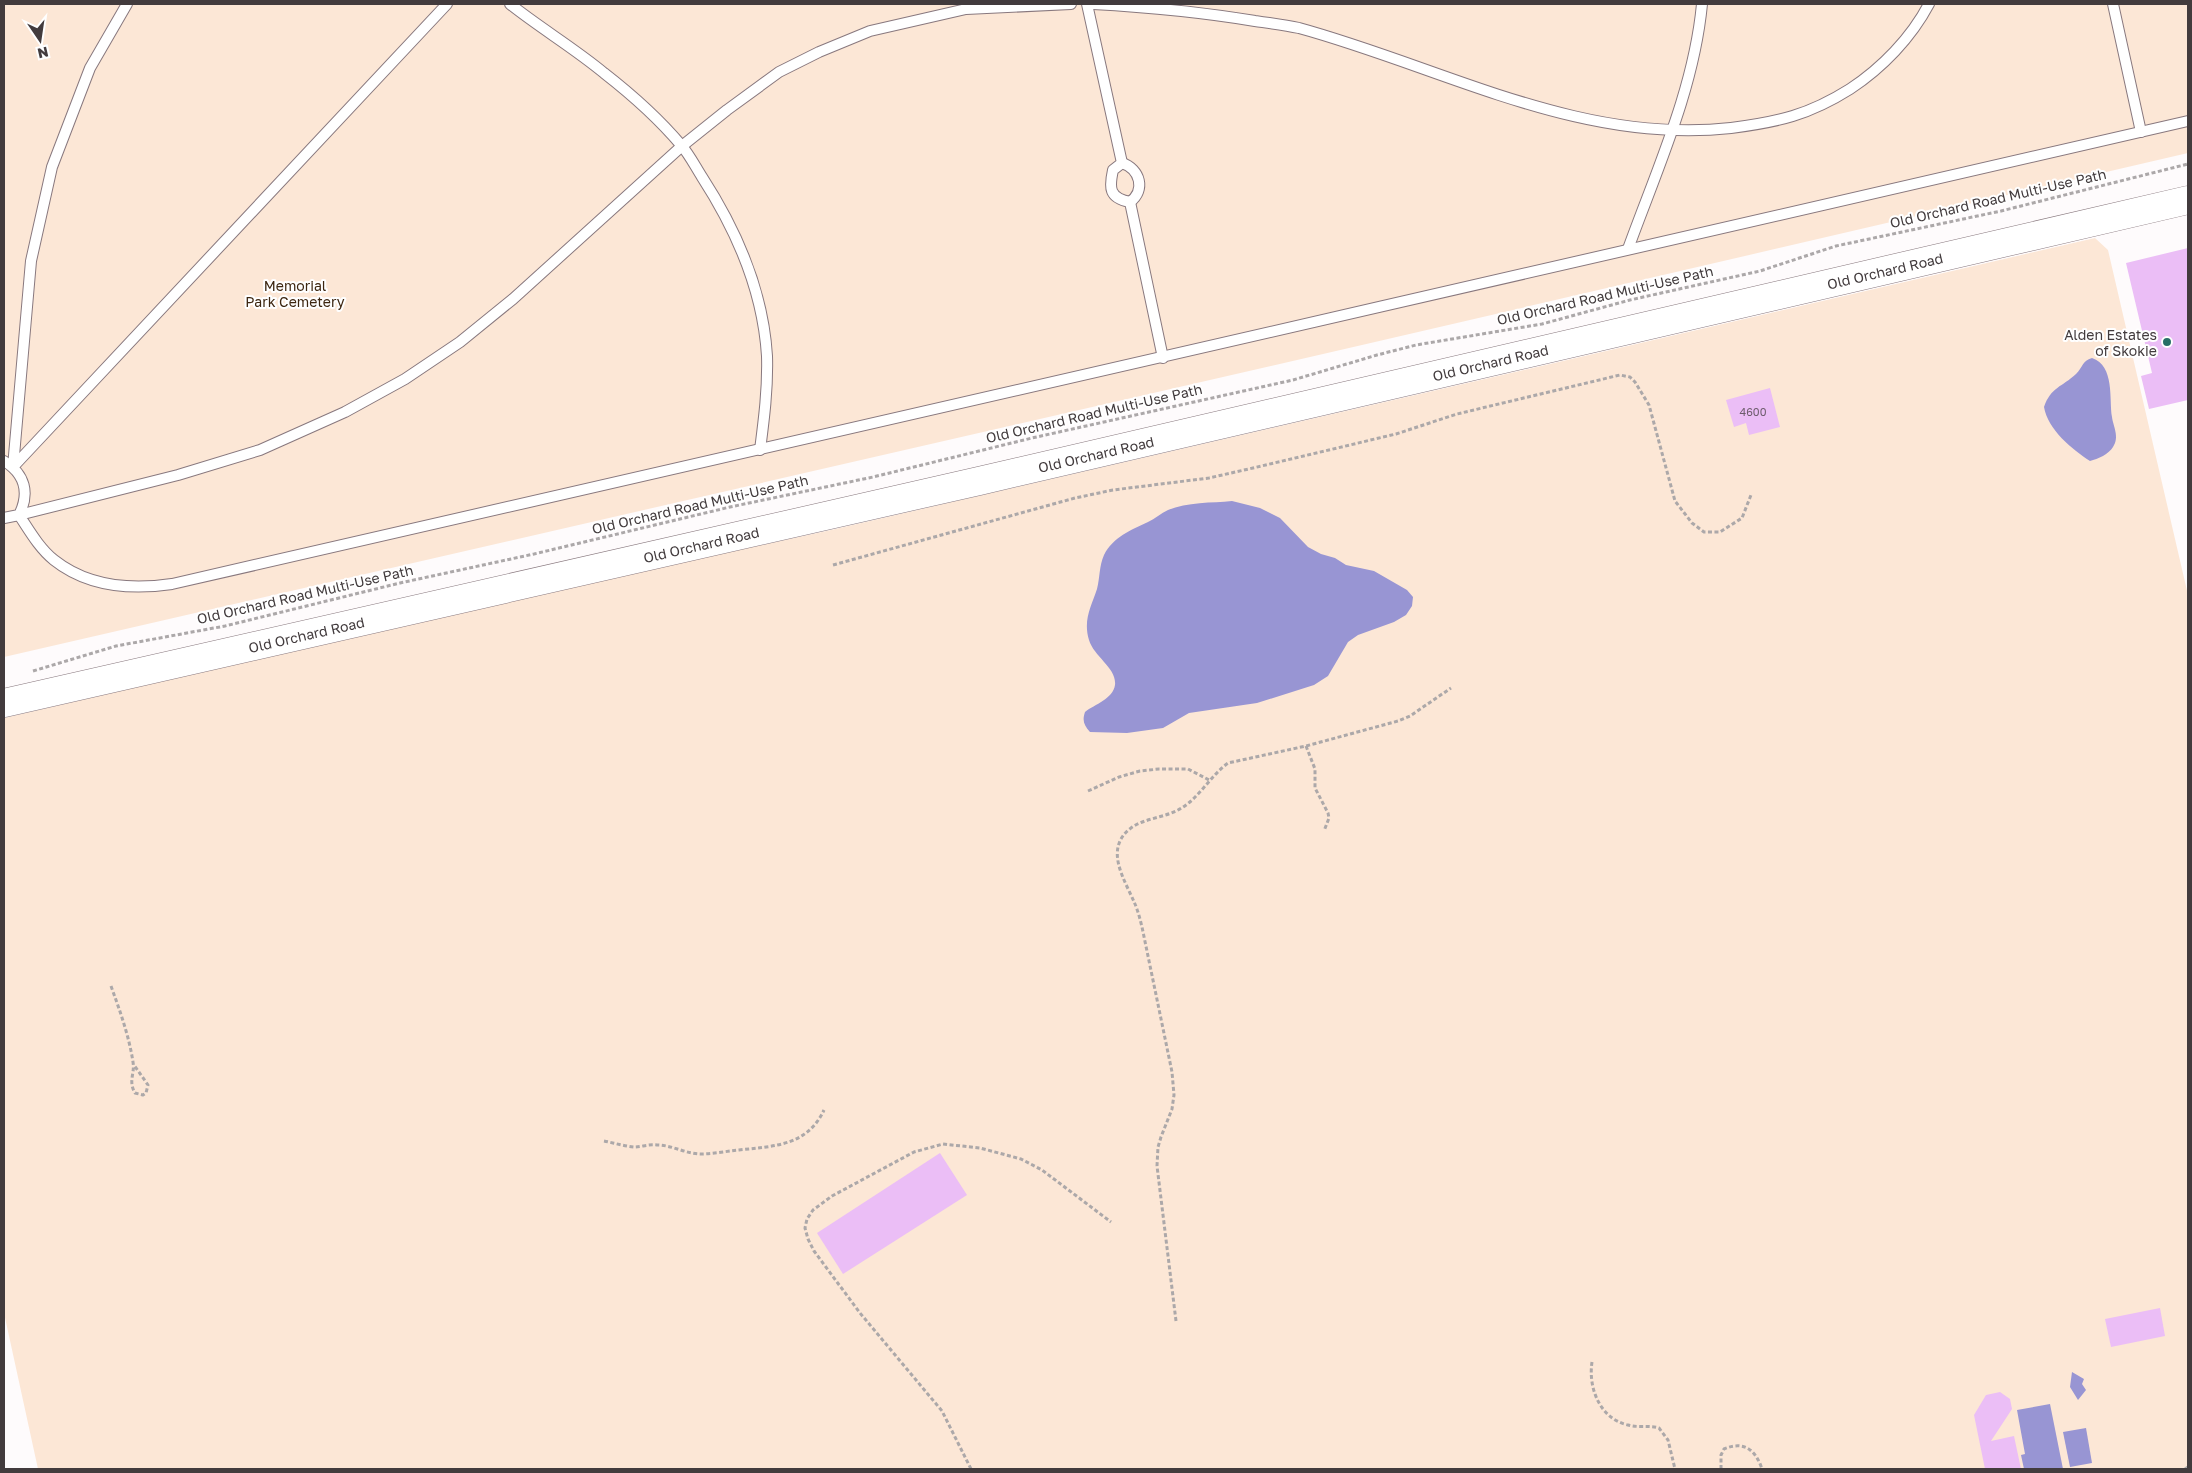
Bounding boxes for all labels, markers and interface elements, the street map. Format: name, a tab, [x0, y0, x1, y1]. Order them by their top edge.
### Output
north arrow	[15, 15, 65, 65]
text: N	[36, 44, 50, 63]
street label: Old Orchard Road Multi-Use Path	[1888, 165, 2108, 231]
street label: Old Orchard Road	[1825, 249, 1945, 292]
street label: Old Orchard Road Multi-Use Path	[1495, 262, 1715, 328]
park label: Memorial Park Cemetery	[245, 277, 345, 310]
place label: Alden Estates of Skokie	[2064, 326, 2157, 359]
marker: Alden Estates of Skokie	[2161, 336, 2173, 348]
street label: Old Orchard Road	[1431, 340, 1550, 384]
street label: Old Orchard Road Multi-Use Path	[984, 380, 1204, 446]
house number: 4600	[1739, 405, 1767, 418]
street label: Old Orchard Road	[1036, 432, 1156, 476]
street label: Old Orchard Road Multi-Use Path	[590, 471, 810, 537]
street label: Old Orchard Road	[641, 523, 761, 566]
street label: Old Orchard Road Multi-Use Path	[195, 561, 415, 627]
street label: Old Orchard Road	[247, 613, 366, 656]

